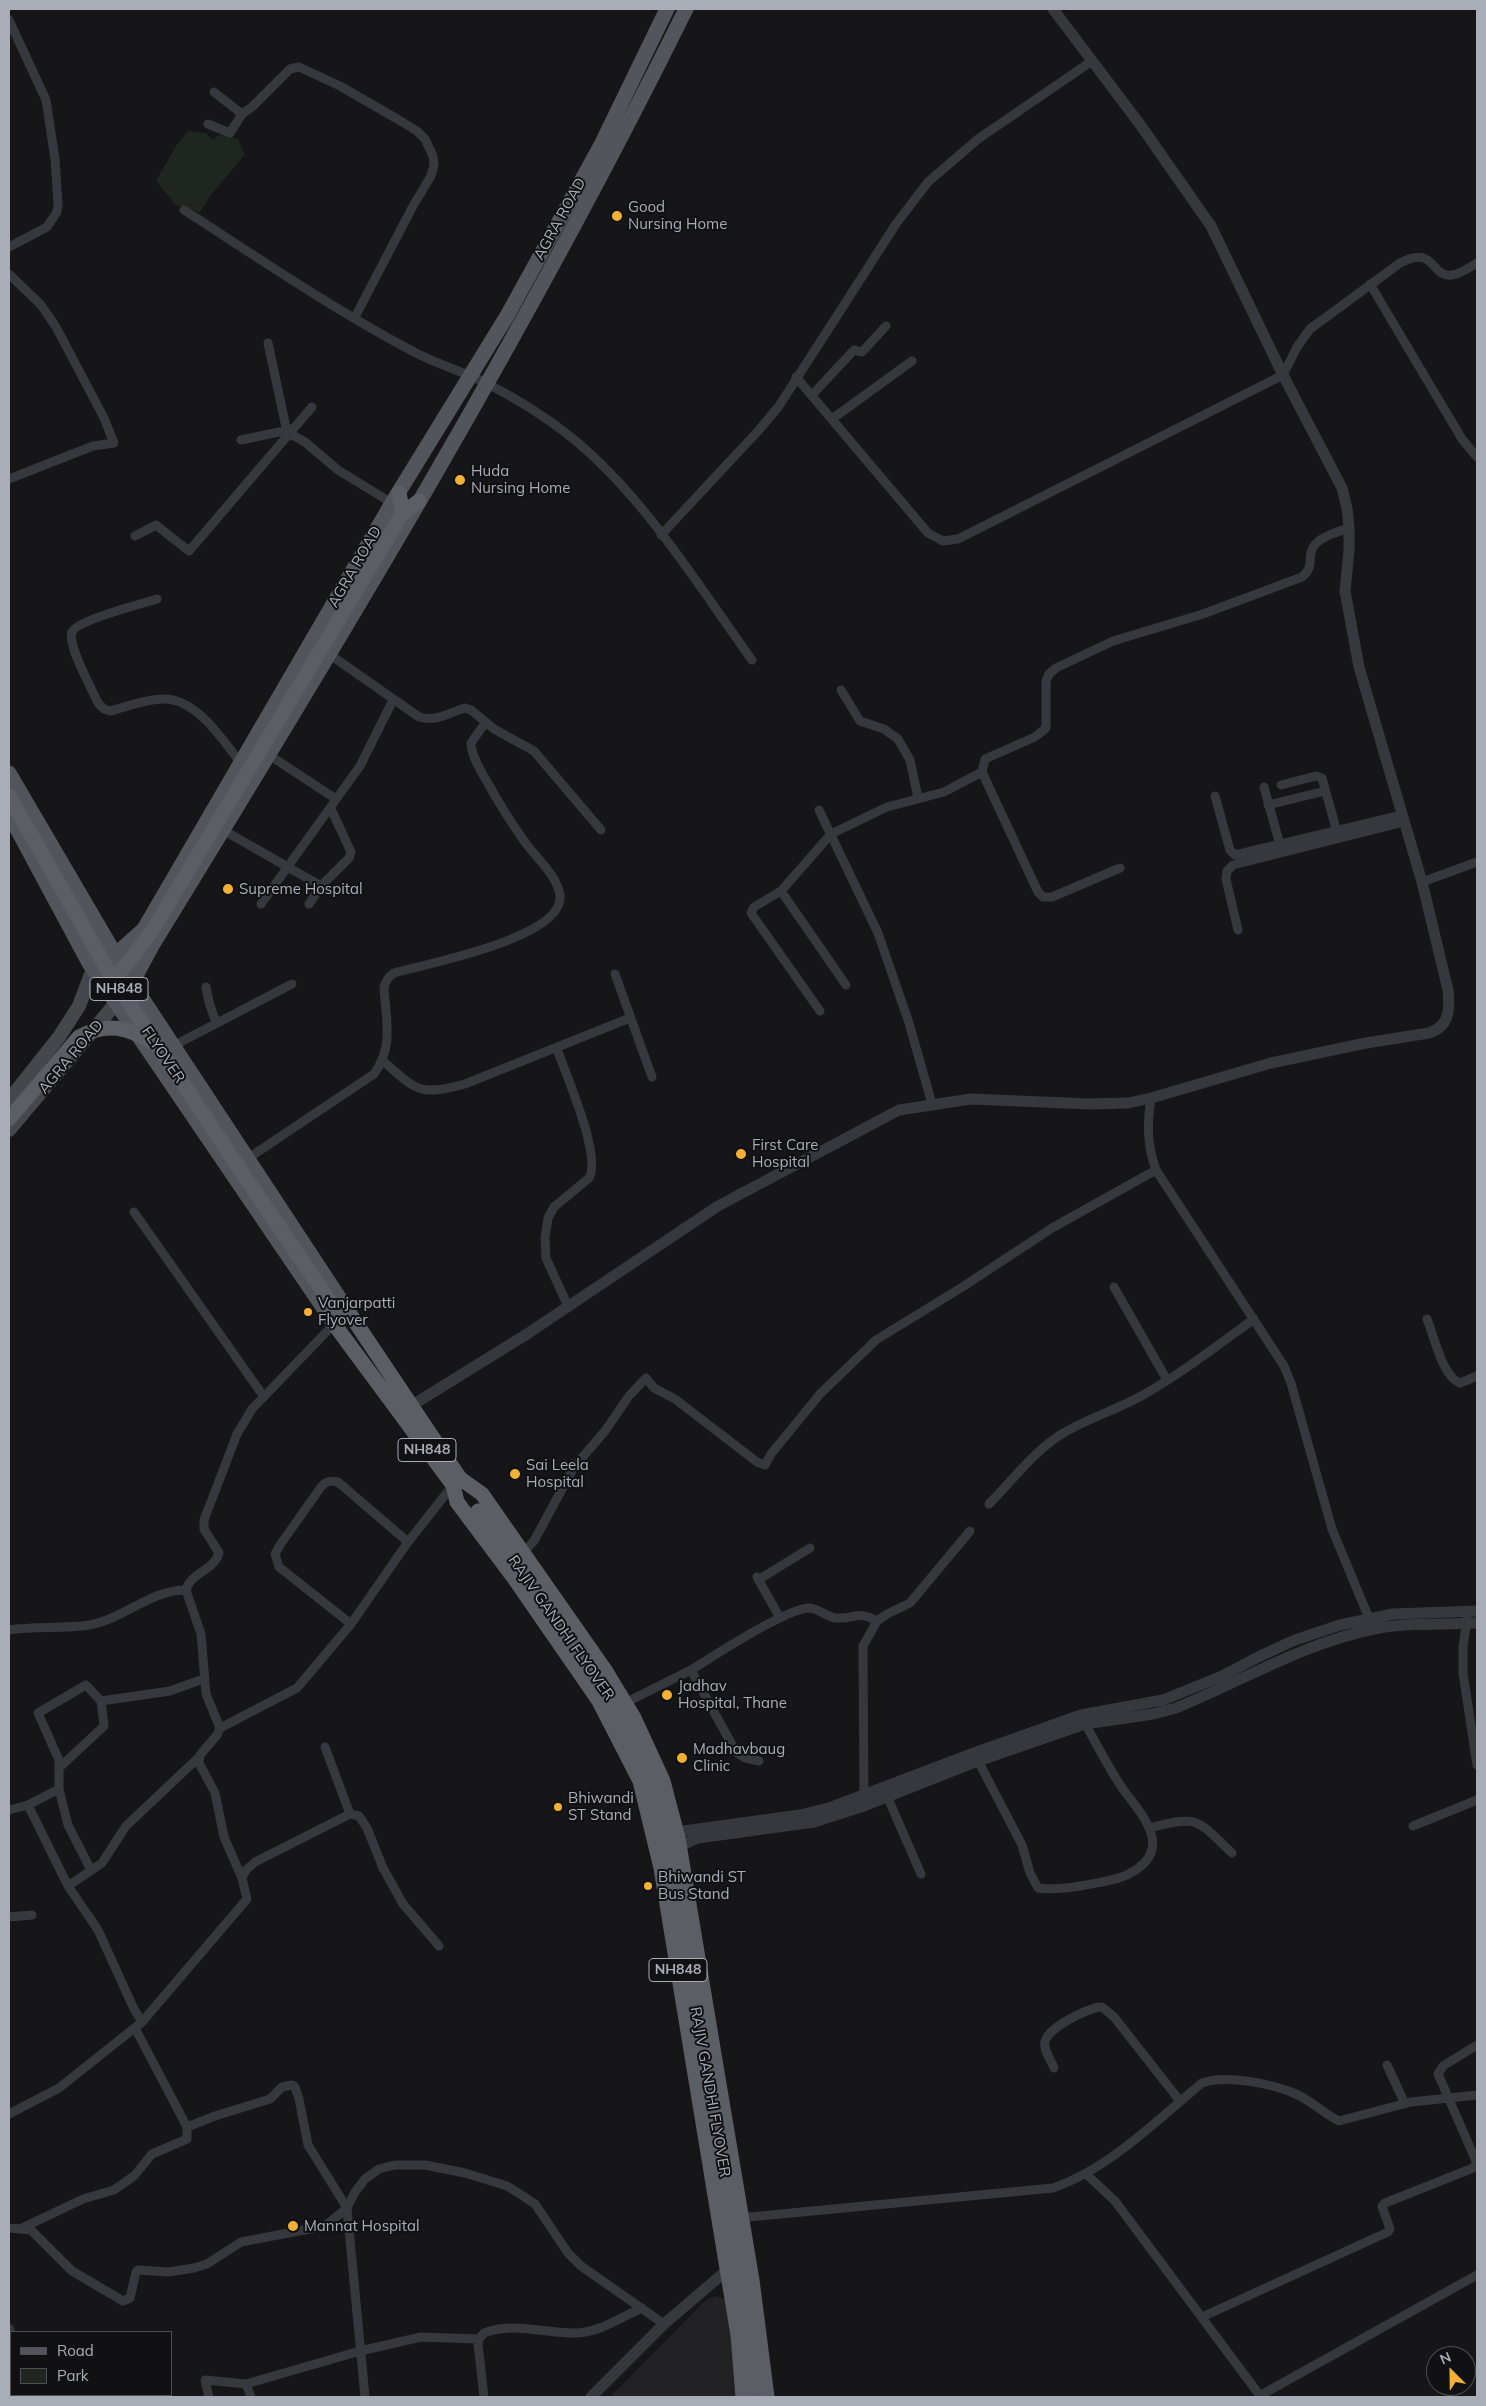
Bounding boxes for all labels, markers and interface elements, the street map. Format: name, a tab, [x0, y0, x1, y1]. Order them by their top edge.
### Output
street label: AGRA ROAD	[530, 175, 590, 263]
place label: Good Nursing Home	[628, 198, 727, 233]
marker: Good Nursing Home	[610, 209, 624, 223]
place label: Huda Nursing Home	[471, 462, 570, 497]
marker: Huda Nursing Home	[453, 473, 467, 487]
street label: AGRA ROAD	[324, 523, 386, 611]
place label: Supreme Hospital	[239, 880, 363, 898]
marker: Supreme Hospital	[221, 882, 235, 896]
road number: NH848	[90, 978, 148, 1001]
street label: AGRA ROAD	[35, 1016, 107, 1098]
street label: FLYOVER	[138, 1023, 188, 1087]
place label: First Care Hospital	[752, 1136, 818, 1171]
marker: First Care Hospital	[734, 1147, 748, 1161]
place label: Vanjarpatti Flyover	[318, 1294, 395, 1329]
marker: Vanjarpatti Flyover	[302, 1306, 314, 1318]
road number: NH848	[398, 1438, 456, 1462]
place label: Sai Leela Hospital	[526, 1456, 589, 1491]
marker: Sai Leela Hospital	[508, 1467, 522, 1481]
street label: RAJIV GANDHI FLYOVER	[504, 1552, 618, 1704]
place label: Jadhav Hospital, Thane	[678, 1677, 787, 1712]
marker: Jadhav Hospital, Thane	[660, 1688, 674, 1702]
place label: Madhavbaug Clinic	[693, 1740, 785, 1775]
marker: Madhavbaug Clinic	[675, 1751, 689, 1765]
place label: Bhiwandi ST Stand	[568, 1789, 634, 1824]
marker: Bhiwandi ST Stand	[552, 1801, 564, 1813]
place label: Bhiwandi ST Bus Stand	[658, 1868, 746, 1903]
marker: Bhiwandi ST Bus Stand	[642, 1880, 654, 1892]
road number: NH848	[649, 1958, 707, 1982]
street label: RAJIV GANDHI FLYOVER	[686, 2005, 734, 2179]
place label: Mannat Hospital	[304, 2217, 419, 2235]
marker: Mannat Hospital	[286, 2219, 300, 2233]
legend	[10, 2331, 172, 2396]
text: Road	[57, 2341, 94, 2360]
north arrow	[1426, 2346, 1476, 2396]
text: N	[1437, 2348, 1454, 2368]
text: Park	[57, 2366, 89, 2385]

